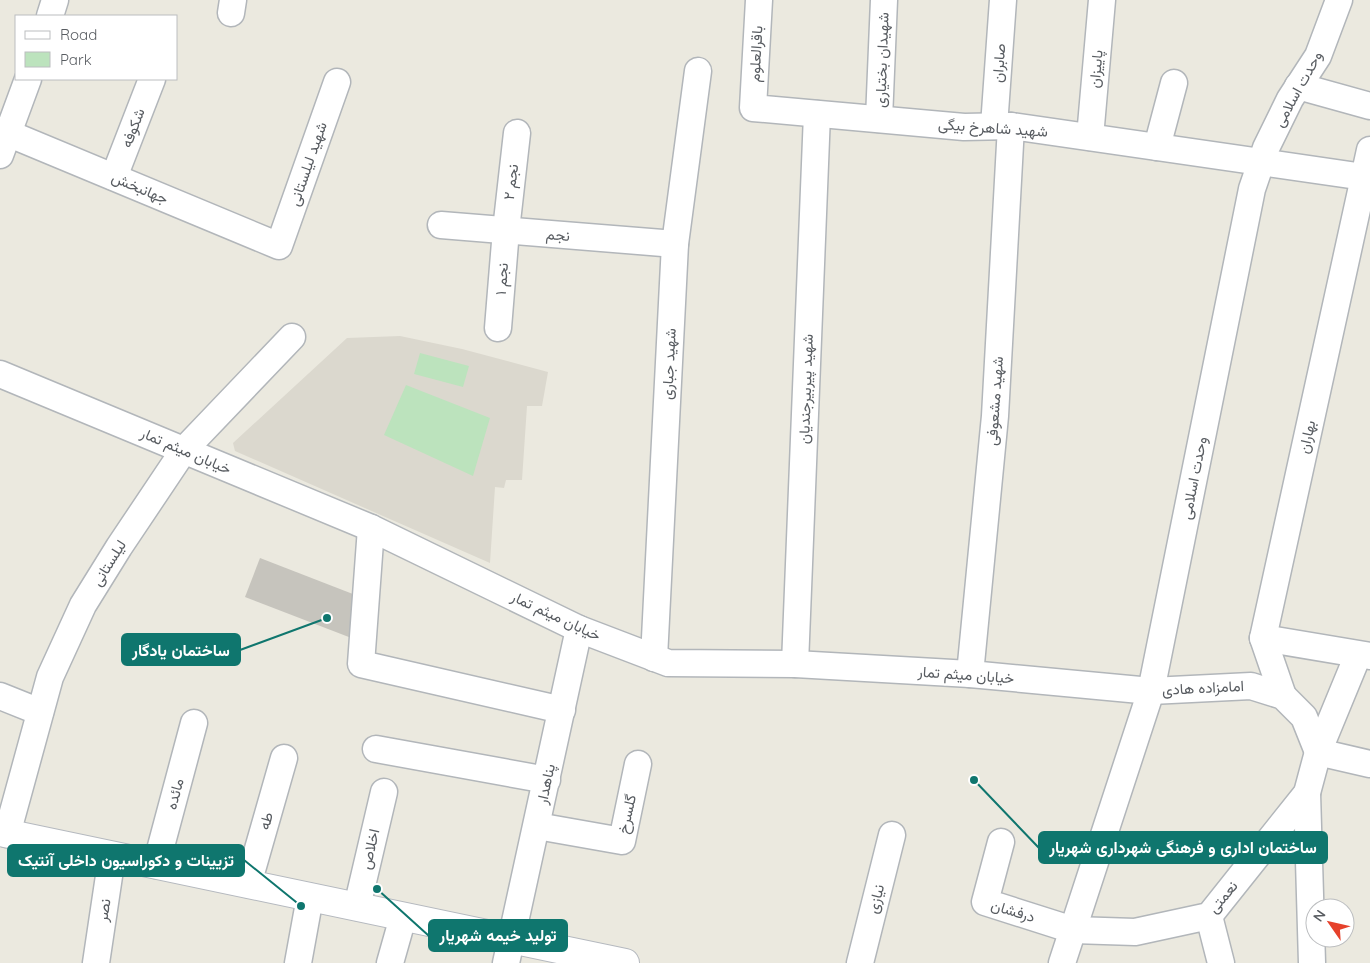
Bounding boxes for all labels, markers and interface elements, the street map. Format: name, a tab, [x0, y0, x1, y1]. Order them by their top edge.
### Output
street label: شهیدان بختیاری	[870, 12, 894, 108]
legend	[15, 15, 178, 80]
text: Road	[60, 25, 97, 44]
street label: باقرالعلوم	[745, 25, 767, 83]
street label: صابران	[988, 43, 1009, 83]
street label: وحدت اسلامی	[1269, 47, 1327, 131]
street label: پاییزان	[1084, 49, 1108, 89]
text: Park	[60, 50, 92, 69]
street label: شکوفه	[116, 105, 149, 150]
street label: شهید شاهرخ بیگی	[937, 114, 1049, 143]
street label: شهید لیلستانی	[284, 119, 332, 209]
street label: نجم ۲	[499, 163, 523, 201]
street label: جهانبخش	[109, 167, 171, 209]
street label: نجم	[545, 224, 571, 246]
street label: نجم ۱	[491, 262, 513, 296]
street label: شهید جباری	[657, 328, 681, 400]
street label: شهید پیربیرجندیان	[794, 333, 818, 444]
street label: شهید مشعوفی	[982, 356, 1008, 446]
street label: بهاران	[1294, 419, 1319, 455]
street label: خیابان میثم تمار	[137, 423, 234, 479]
street label: وحدت اسلامی	[1176, 435, 1212, 521]
street label: لیلستانی	[87, 536, 131, 590]
street label: خیابان میثم تمار	[507, 586, 604, 645]
callout: ساختمان یادگار	[122, 634, 240, 665]
text: ساختمان یادگار	[131, 640, 230, 661]
street label: خیابان میثم تمار	[916, 662, 1015, 688]
street label: امامزاده هادی	[1162, 676, 1244, 700]
street label: پناهدار	[532, 762, 560, 807]
street label: مائده	[161, 776, 188, 812]
street label: گلسرخ	[613, 792, 642, 836]
street label: طه	[254, 810, 277, 832]
street label: اخلاص	[356, 827, 384, 871]
callout: ساختمان اداری و فرهنگی شهرداری شهریار	[1039, 832, 1327, 863]
text: ساختمان اداری و فرهنگی شهرداری شهریار	[1048, 837, 1317, 858]
callout: تزیینات و دکوراسیون داخلی آنتیک	[8, 845, 244, 876]
text: تزیینات و دکوراسیون داخلی آنتیک	[18, 850, 234, 871]
street label: نعمتی	[1204, 877, 1242, 917]
street label: نیازی	[863, 882, 889, 916]
street label: درفشان	[989, 895, 1037, 926]
street label: نصر	[92, 897, 115, 924]
north arrow	[1305, 898, 1355, 948]
text: N	[1309, 906, 1330, 925]
callout: تولید خیمه شهریار	[429, 920, 567, 951]
text: تولید خیمه شهریار	[438, 925, 557, 946]

